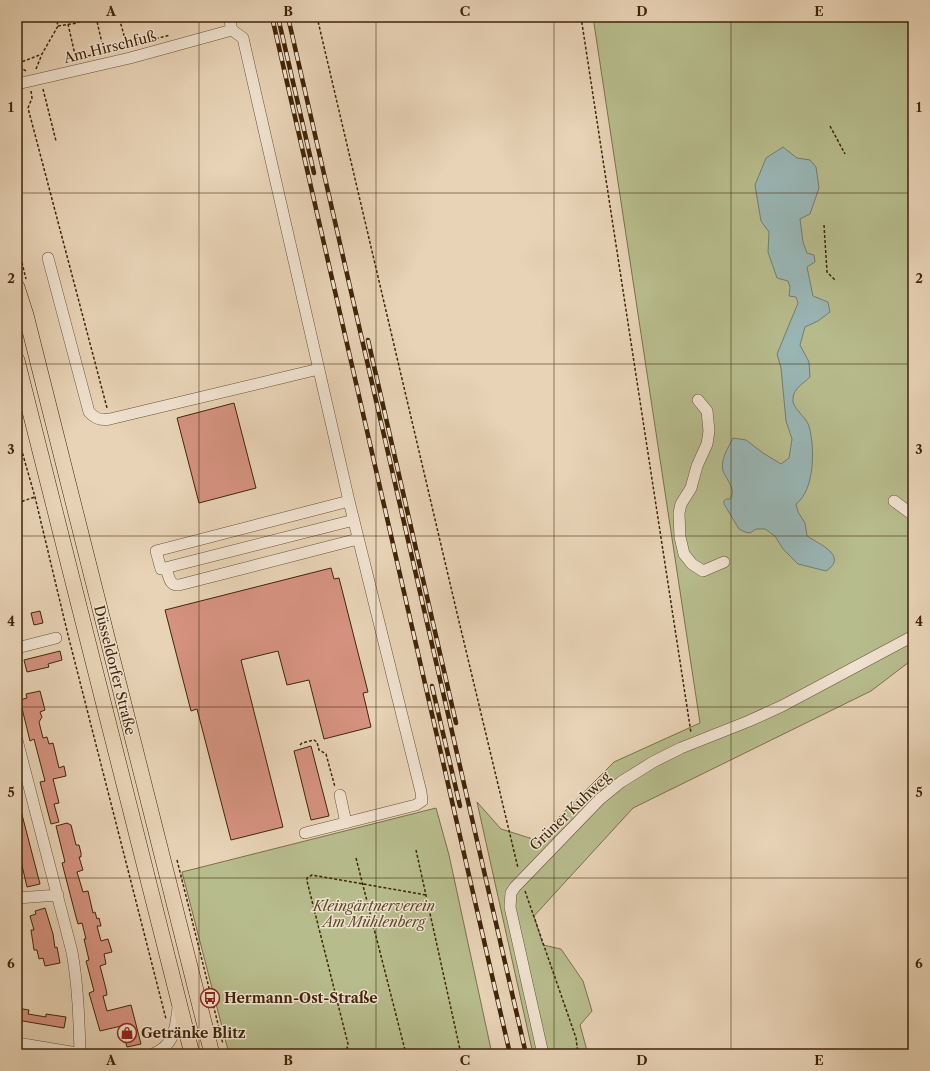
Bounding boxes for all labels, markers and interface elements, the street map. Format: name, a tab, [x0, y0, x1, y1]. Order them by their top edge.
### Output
text: A	[105, 3, 117, 19]
text: B	[283, 3, 293, 19]
text: C	[460, 3, 470, 19]
text: D	[636, 3, 648, 19]
text: E	[814, 3, 824, 19]
street label: Am Hirschfuß	[61, 27, 158, 67]
text: 1	[8, 99, 14, 115]
text: 1	[916, 99, 922, 115]
text: 2	[7, 270, 15, 286]
text: 2	[915, 270, 923, 286]
text: 3	[7, 441, 15, 457]
text: 3	[915, 441, 923, 457]
street label: Düsseldorfer Straße	[90, 603, 140, 737]
text: 4	[7, 613, 15, 629]
text: 4	[915, 613, 923, 629]
street label: Grüner Kuhweg	[526, 767, 615, 854]
text: 5	[7, 784, 15, 800]
text: 5	[915, 784, 923, 800]
park label: Kleingärtnerverein Am Mühlenberg	[312, 897, 435, 931]
text: 6	[7, 955, 15, 971]
text: 6	[915, 955, 923, 971]
bus stop icon: Hermann-Ost-Straße	[199, 987, 221, 1009]
place label: Hermann-Ost-Straße	[224, 989, 378, 1007]
shop icon: Getränke Blitz	[116, 1022, 138, 1044]
place label: Getränke Blitz	[141, 1024, 246, 1042]
text: A	[105, 1052, 117, 1068]
text: B	[283, 1052, 293, 1068]
text: C	[460, 1052, 470, 1068]
text: D	[636, 1052, 648, 1068]
text: E	[814, 1052, 824, 1068]

